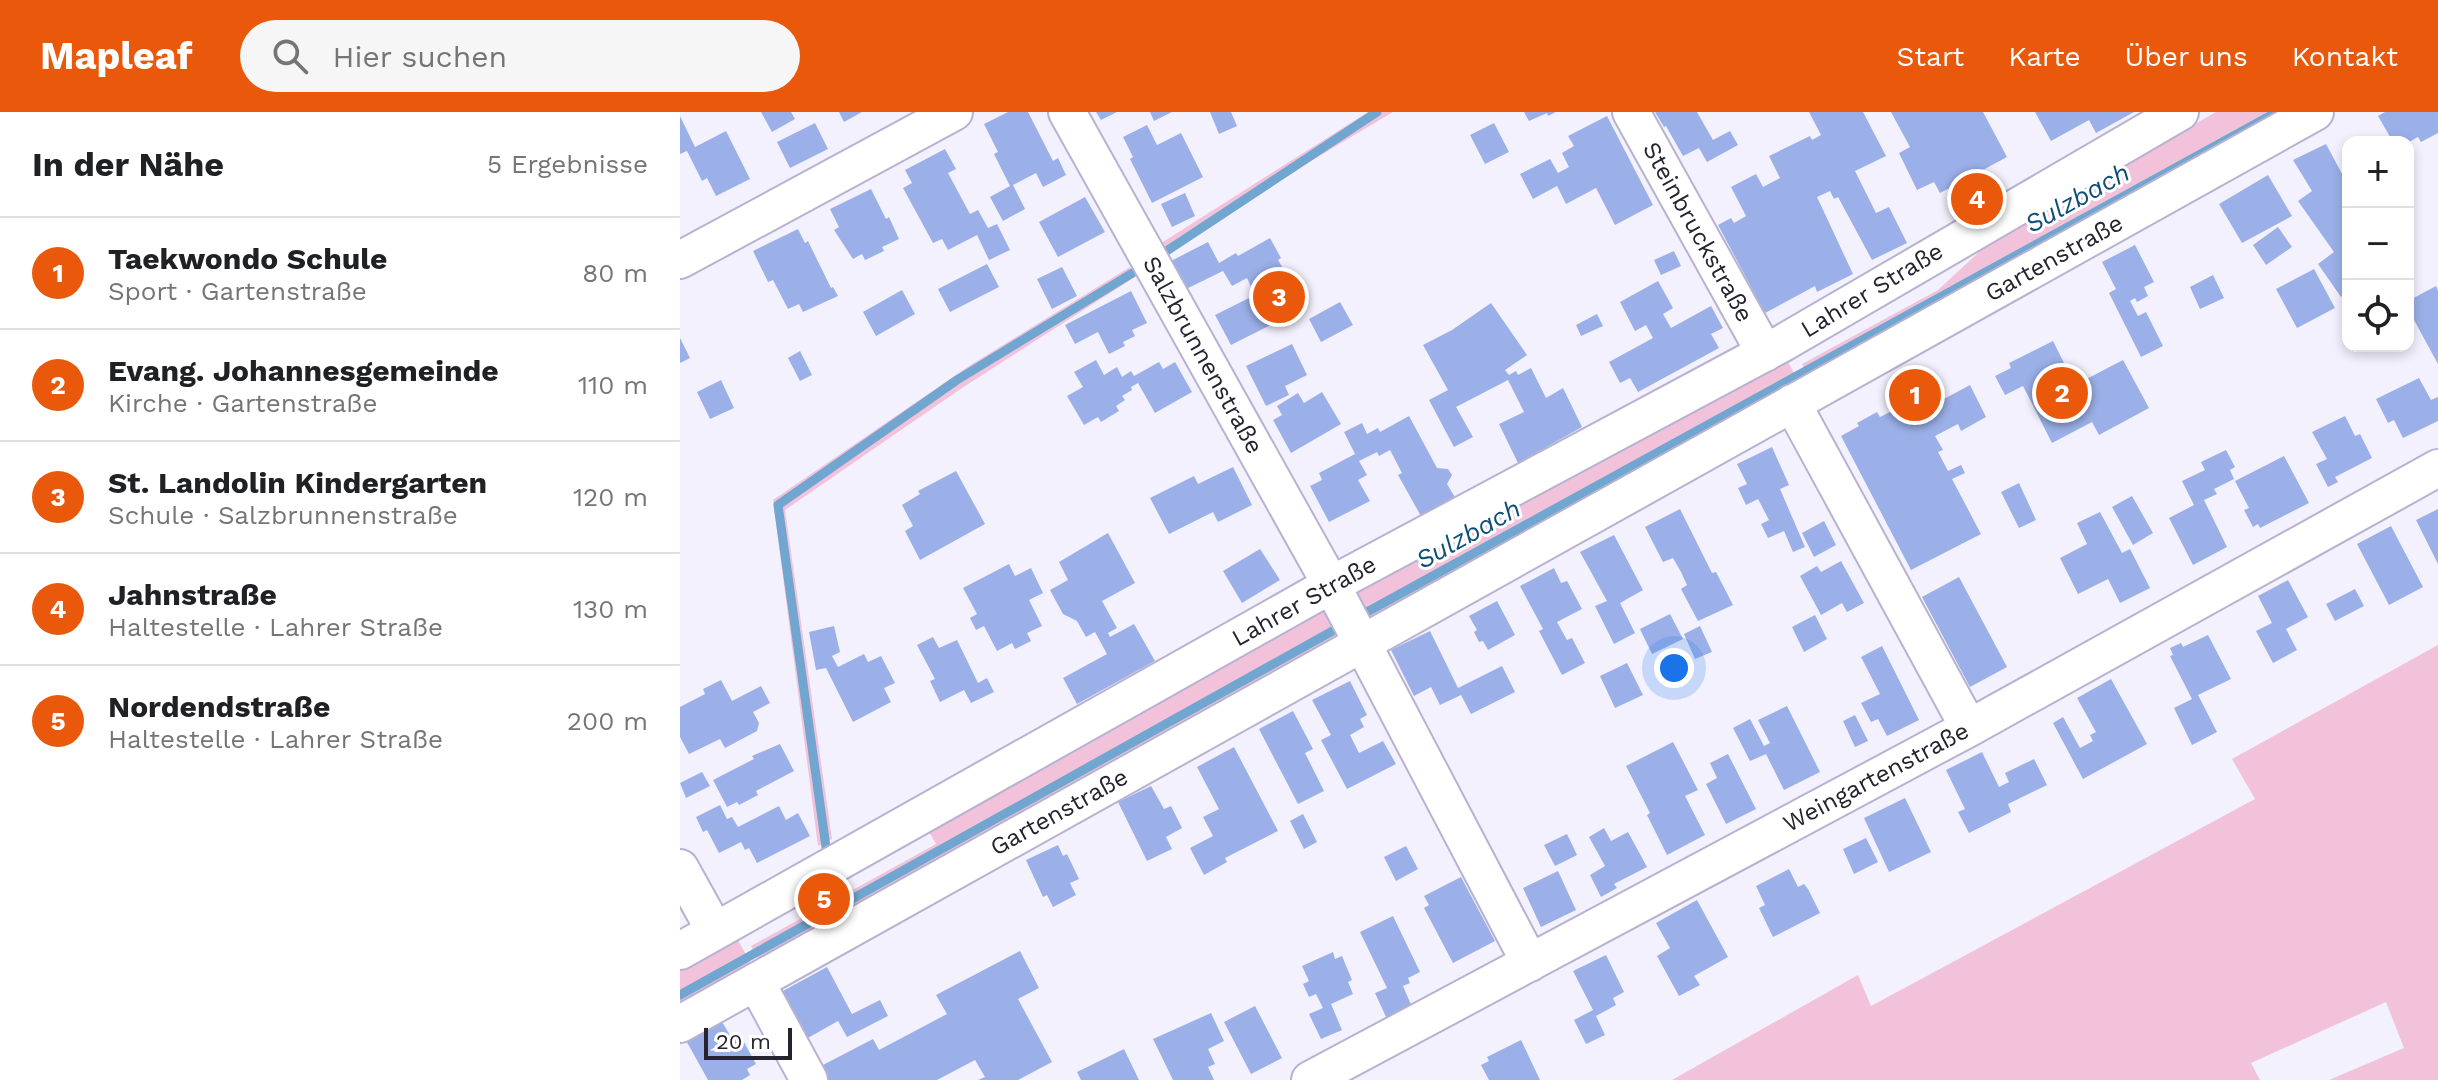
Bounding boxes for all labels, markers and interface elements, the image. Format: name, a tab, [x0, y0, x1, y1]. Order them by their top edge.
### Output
search box	[240, 20, 800, 92]
text: Mapleaf	[40, 34, 192, 78]
icon: search	[268, 34, 312, 78]
text: Hier suchen	[332, 39, 507, 74]
text: Start	[1896, 40, 1964, 73]
text: Karte	[2008, 40, 2081, 73]
text: Über uns	[2125, 40, 2248, 73]
text: Kontakt	[2292, 40, 2398, 73]
map controls	[2342, 136, 2414, 352]
button: +	[2342, 136, 2414, 208]
street label: Steinbruckstraße	[1637, 137, 1759, 327]
text: In der Nähe	[32, 144, 224, 184]
text: 5 Ergebnisse	[487, 149, 648, 179]
water label: Sulzbach	[2019, 157, 2135, 239]
pin: 4	[1951, 169, 2003, 229]
button: −	[2342, 208, 2414, 280]
street label: Gartenstraße	[1980, 209, 2128, 307]
street label: Lahrer Straße	[1796, 237, 1948, 343]
text: Taekwondo Schule	[108, 241, 387, 276]
street label: Salzbrunnenstraße	[1137, 251, 1269, 459]
text: 1	[52, 258, 64, 288]
text: 80 m	[582, 258, 648, 288]
pin: 3	[1253, 267, 1305, 327]
text: Sport · Gartenstraße	[108, 276, 367, 306]
button: locate	[2342, 280, 2414, 352]
text: Evang. Johannesgemeinde	[108, 353, 499, 388]
pin: 2	[2036, 363, 2088, 423]
pin: 1	[1889, 365, 1941, 425]
text: 2	[50, 370, 66, 400]
text: 110 m	[578, 370, 648, 400]
text: Kirche · Gartenstraße	[108, 388, 377, 418]
text: St. Landolin Kindergarten	[108, 465, 487, 500]
text: 3	[50, 482, 66, 512]
text: 120 m	[573, 482, 648, 512]
water label: Sulzbach	[1410, 493, 1526, 575]
text: Schule · Salzbrunnenstraße	[108, 500, 458, 530]
street label: Lahrer Straße	[1227, 550, 1381, 652]
text: Jahnstraße	[108, 577, 277, 612]
text: 4	[50, 594, 66, 624]
text: 130 m	[573, 594, 648, 624]
text: Haltestelle · Lahrer Straße	[108, 612, 443, 642]
your location	[1654, 648, 1694, 688]
text: Nordendstraße	[108, 689, 330, 724]
text: 5	[50, 706, 66, 736]
text: 200 m	[567, 706, 648, 736]
street label: Weingartenstraße	[1779, 716, 1973, 838]
text: Haltestelle · Lahrer Straße	[108, 724, 443, 754]
street label: Gartenstraße	[985, 763, 1133, 861]
pin: 5	[798, 869, 850, 929]
scale bar	[704, 1024, 792, 1060]
text: 20 m	[716, 1029, 771, 1054]

